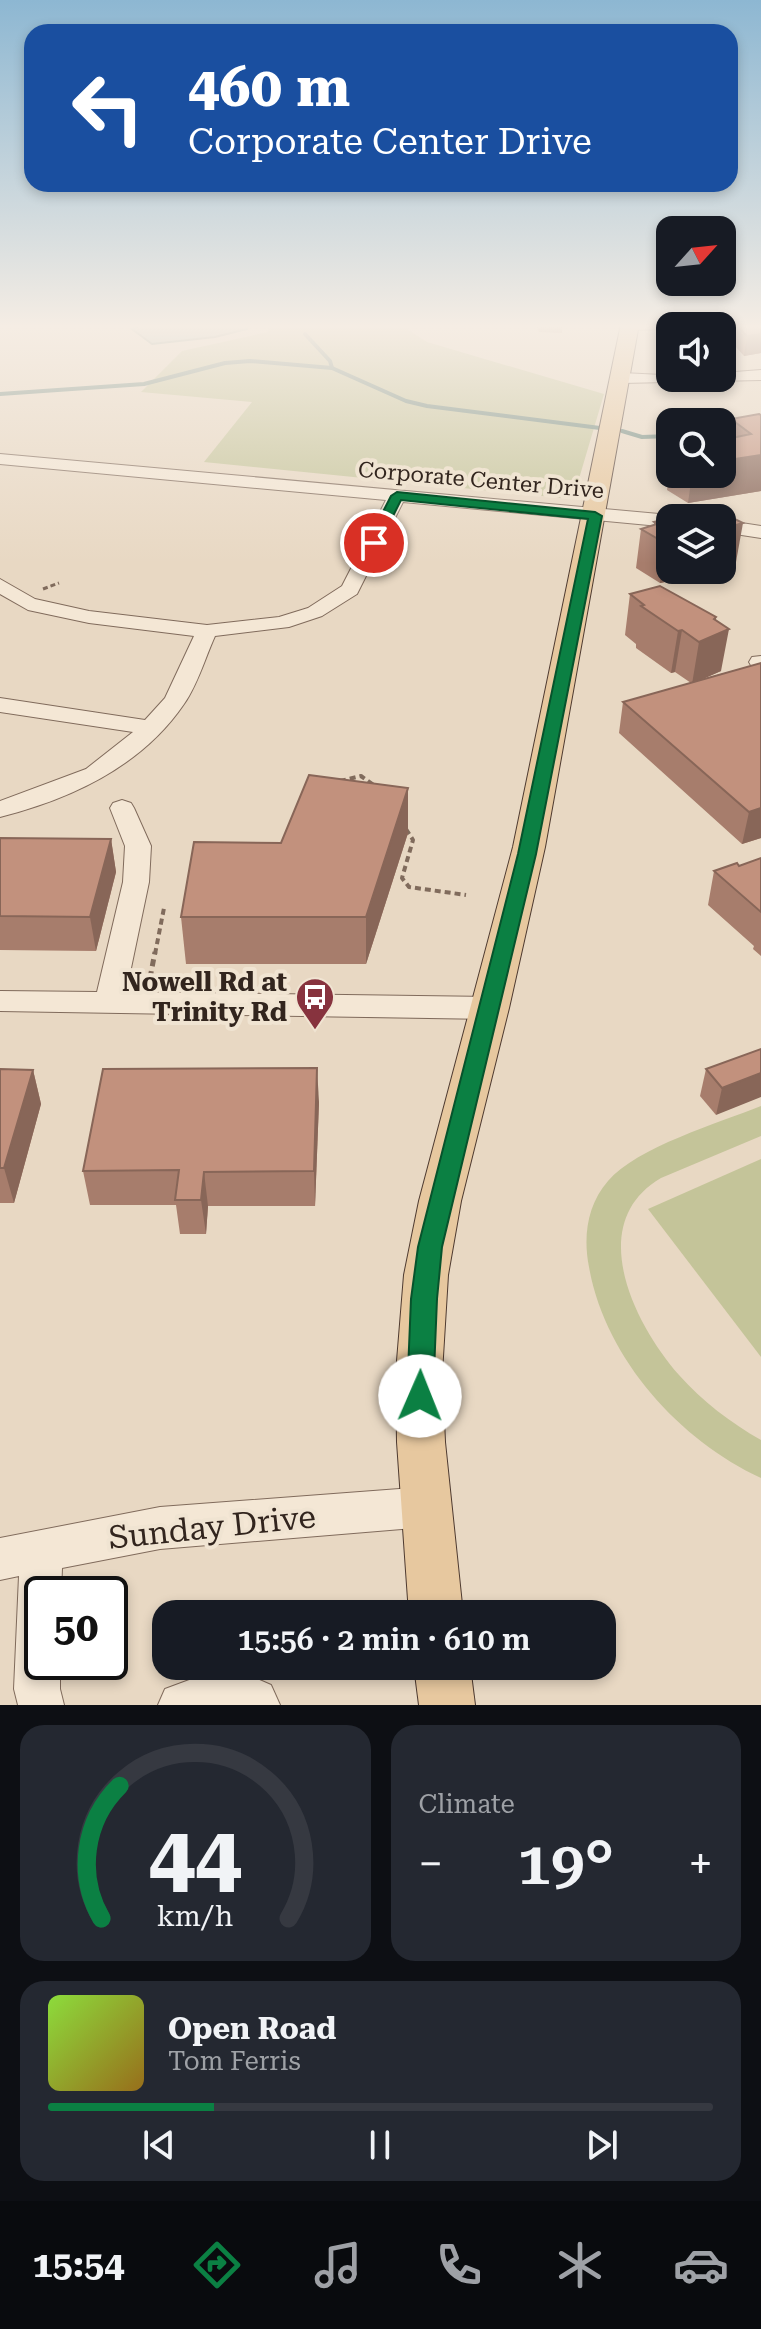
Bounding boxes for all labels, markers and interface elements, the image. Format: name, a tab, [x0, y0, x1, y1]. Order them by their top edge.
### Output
text: 460 m	[188, 54, 350, 120]
icon: left	[56, 56, 160, 160]
text: Corporate Center Drive	[188, 121, 592, 163]
north arrow	[656, 216, 736, 296]
map controls	[656, 216, 736, 584]
button: sound	[656, 312, 736, 392]
button: search	[656, 408, 736, 488]
street label: Corporate Center Drive	[357, 457, 605, 503]
button: layers	[656, 504, 736, 584]
pin	[340, 509, 408, 577]
icon: arrive	[352, 521, 396, 565]
place label: Nowell Rd at Trinity Rd	[122, 967, 287, 1027]
bus stop icon: Nowell Rd at Trinity Rd	[294, 976, 336, 1031]
position arrow	[378, 1354, 462, 1438]
street label: Sunday Drive	[106, 1497, 318, 1557]
speed limit sign: 50	[24, 1576, 128, 1680]
text: 15:56 · 2 min · 610 m	[238, 1622, 530, 1657]
text: Climate	[419, 1789, 515, 1819]
text: 44	[149, 1808, 242, 1905]
text: 19°	[517, 1828, 614, 1899]
text: −	[419, 1838, 443, 1890]
text: +	[688, 1838, 713, 1890]
text: km/h	[157, 1899, 234, 1933]
text: Open Road	[168, 2011, 336, 2046]
text: Tom Ferris	[168, 2046, 301, 2076]
icon: previous	[137, 2123, 181, 2167]
icon: pause	[358, 2123, 402, 2167]
icon: next	[580, 2123, 624, 2167]
icon: directions	[189, 2237, 245, 2293]
icon: music	[310, 2237, 366, 2293]
icon: phone	[431, 2237, 487, 2293]
icon: climate	[552, 2237, 608, 2293]
icon: car	[673, 2237, 729, 2293]
text: 15:54	[32, 2244, 124, 2286]

